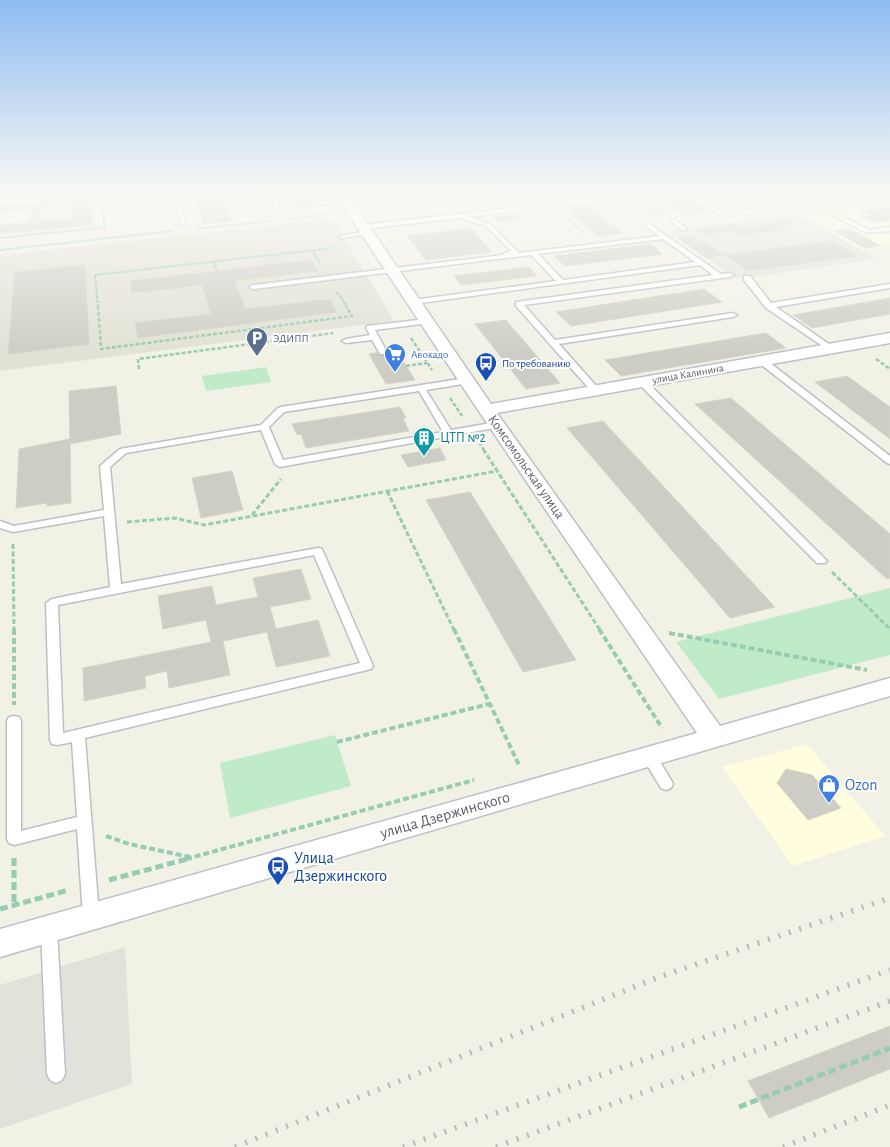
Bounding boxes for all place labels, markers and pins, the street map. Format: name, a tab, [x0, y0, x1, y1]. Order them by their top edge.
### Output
parking icon: ЭДИПП	[245, 326, 269, 357]
place label: ЭДИПП	[273, 333, 309, 344]
supermarket icon: Авокадо	[383, 342, 407, 373]
place label: Авокадо	[411, 349, 448, 360]
bus stop icon: По требованию	[474, 351, 498, 382]
place label: По требованию	[502, 358, 570, 369]
building icon: ЦТП №2	[412, 426, 436, 457]
place label: ЦТП №2	[440, 431, 486, 445]
shop icon: Ozon	[817, 773, 841, 804]
place label: Ozon	[845, 777, 877, 793]
place label: Улица Дзержинского	[294, 850, 387, 884]
bus stop icon: Улица Дзержинского	[266, 855, 290, 886]

